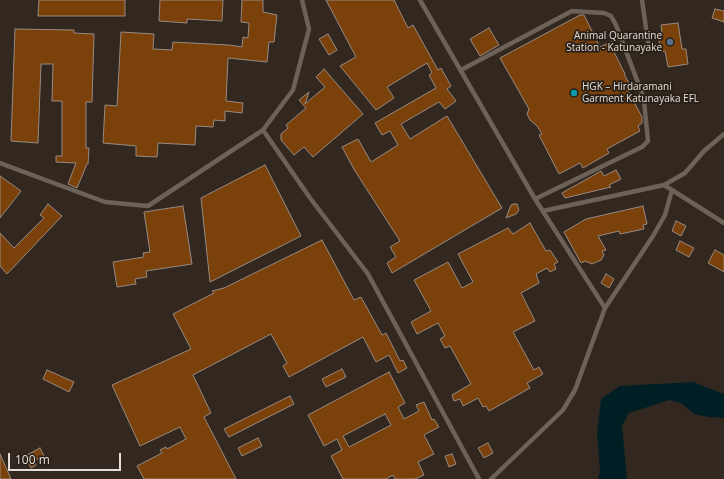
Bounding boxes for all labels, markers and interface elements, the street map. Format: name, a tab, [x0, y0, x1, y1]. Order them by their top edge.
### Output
place label: Animal Quarantine Station - Katunayake	[566, 30, 662, 54]
marker: Animal Quarantine Station - Katunayake	[665, 37, 675, 47]
place label: HGK – Hirdaramani Garment Katunayaka EFL	[582, 81, 699, 104]
marker: HGK – Hirdaramani Garment Katunayaka EFL	[569, 88, 579, 98]
scale bar	[10, 445, 123, 471]
text: 100 m	[15, 451, 50, 468]

